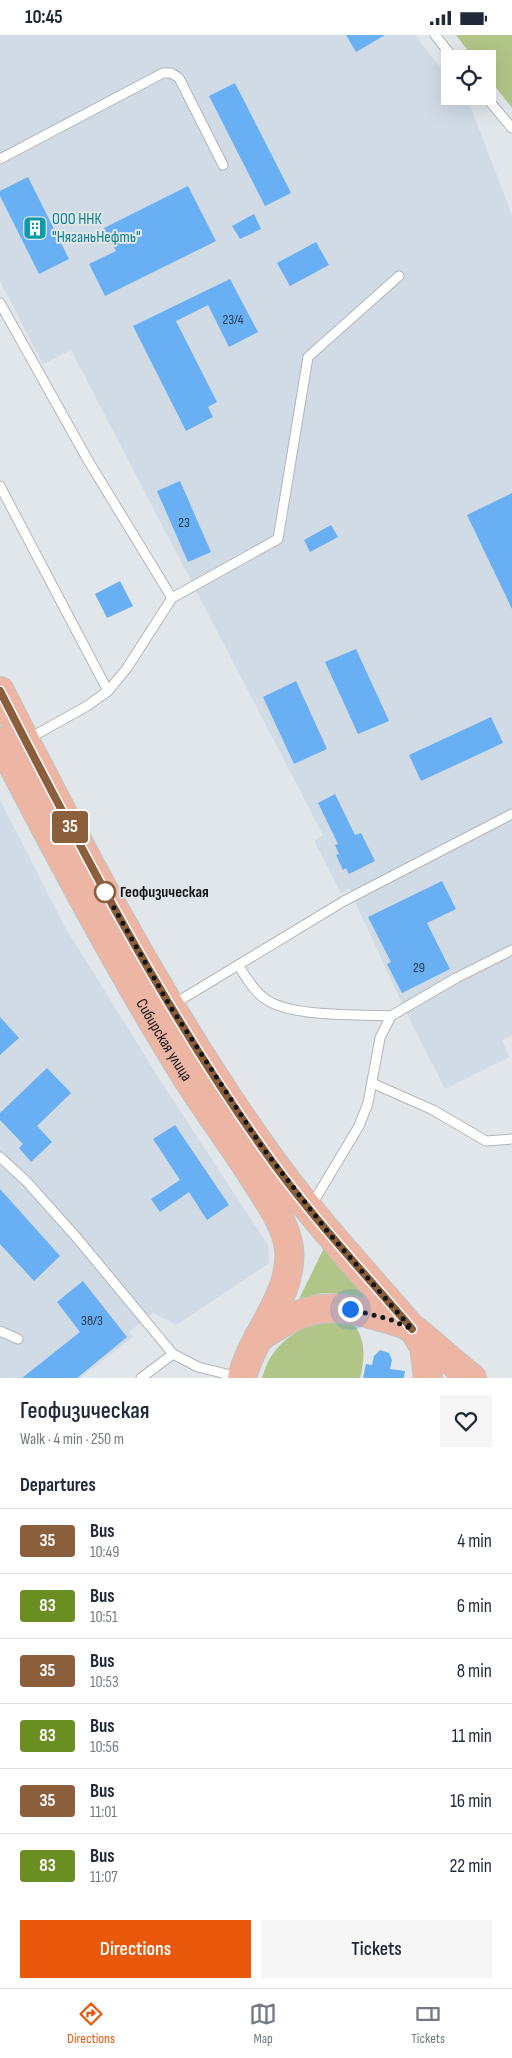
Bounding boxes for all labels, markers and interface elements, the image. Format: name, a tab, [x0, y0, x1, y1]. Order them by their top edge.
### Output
text: 10:45	[25, 6, 63, 29]
map controls	[441, 50, 496, 105]
button: locate	[441, 50, 496, 105]
place label: ООО ННК "НяганьНефть"	[52, 210, 141, 247]
building icon: ООО ННК "НяганьНефть"	[22, 215, 48, 241]
house number: 23/4	[222, 311, 244, 328]
house number: 23	[178, 514, 190, 531]
line badge: 35	[48, 811, 92, 843]
text: 35	[62, 816, 78, 837]
marker: Геофизическая	[94, 881, 116, 903]
place label: Геофизическая	[120, 883, 209, 902]
house number: 29	[413, 959, 425, 976]
street label: Сибирская улица	[132, 995, 196, 1085]
your location	[338, 1297, 363, 1322]
house number: 38/3	[81, 1312, 103, 1329]
button: heart	[440, 1395, 492, 1447]
text: Геофизическая	[20, 1396, 150, 1425]
text: Walk · 4 min · 250 m	[20, 1430, 124, 1449]
text: Departures	[20, 1474, 96, 1497]
text: Bus	[90, 1520, 115, 1543]
text: 35	[40, 1530, 55, 1551]
text: 4 min	[457, 1530, 492, 1553]
text: 10:49	[90, 1543, 119, 1562]
text: Bus	[90, 1585, 115, 1608]
text: 83	[39, 1595, 56, 1616]
text: 6 min	[457, 1595, 492, 1618]
text: 10:51	[90, 1608, 118, 1627]
text: Bus	[90, 1650, 115, 1673]
text: 35	[40, 1660, 55, 1681]
text: 8 min	[457, 1660, 492, 1683]
text: 10:53	[90, 1673, 119, 1692]
text: Bus	[90, 1715, 115, 1738]
text: 83	[39, 1725, 56, 1746]
text: 11 min	[452, 1725, 492, 1748]
text: 10:56	[90, 1738, 119, 1757]
text: Bus	[90, 1780, 115, 1803]
text: 35	[40, 1790, 55, 1811]
text: 16 min	[450, 1790, 492, 1813]
text: 11:01	[90, 1803, 117, 1822]
text: Bus	[90, 1845, 115, 1868]
text: 83	[39, 1855, 56, 1876]
text: 22 min	[449, 1855, 492, 1878]
text: 11:07	[90, 1868, 118, 1887]
button: Directions	[20, 1920, 251, 1978]
button: Tickets	[261, 1920, 492, 1978]
tab: Directions	[67, 2000, 115, 2047]
tab: Map	[249, 2000, 277, 2047]
tab: Tickets	[411, 2000, 445, 2047]

